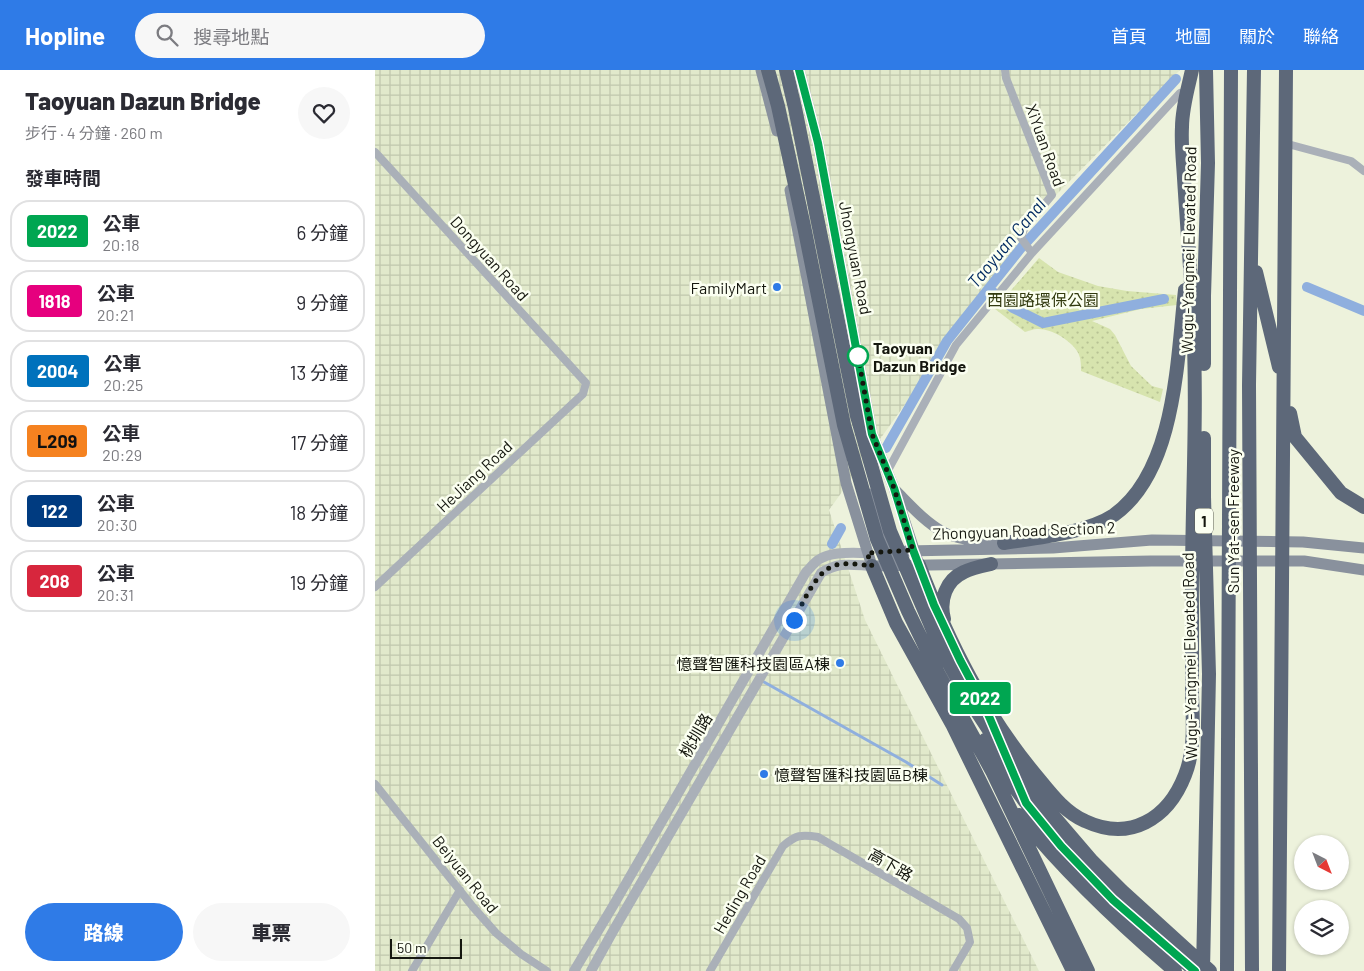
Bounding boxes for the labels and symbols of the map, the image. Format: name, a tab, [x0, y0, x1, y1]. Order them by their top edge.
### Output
street label: XiYuan Road	[1022, 101, 1070, 189]
street label: Wugu-Yangmei Elevated Road	[1177, 146, 1199, 354]
water label: Taoyuan Canal	[962, 194, 1050, 292]
street label: Jhongyuan Road	[836, 200, 876, 316]
street label: Dongyuan Road	[447, 212, 533, 304]
place label: FamilyMart	[690, 278, 767, 297]
marker: FamilyMart	[771, 281, 783, 293]
park label: 西園路環保公園	[987, 290, 1099, 309]
place label: Taoyuan Dazun Bridge	[873, 338, 966, 375]
marker: Taoyuan Dazun Bridge	[847, 345, 869, 367]
street label: HeJiang Road	[432, 436, 516, 516]
street label: Sun Yat-sen Freeway	[1223, 448, 1242, 593]
road number: 1	[1195, 508, 1213, 534]
street label: Zhongyuan Road Section 2	[932, 517, 1116, 543]
street label: Wugu-Yangmei Elevated Road	[1178, 552, 1200, 760]
your location	[782, 608, 807, 633]
place label: 憶聲智匯科技園區A棟	[676, 654, 830, 673]
marker: 憶聲智匯科技園區A棟	[834, 657, 846, 669]
line badge: 2022	[945, 682, 1015, 714]
street label: 桃圳路	[675, 709, 715, 761]
place label: 憶聲智匯科技園區B棟	[774, 765, 928, 784]
marker: 憶聲智匯科技園區B棟	[758, 768, 770, 780]
street label: Beiyuan Road	[429, 832, 503, 916]
north arrow	[1294, 835, 1349, 890]
street label: 高下路	[865, 844, 917, 884]
street label: Heding Road	[709, 851, 769, 937]
scale bar	[390, 936, 463, 959]

